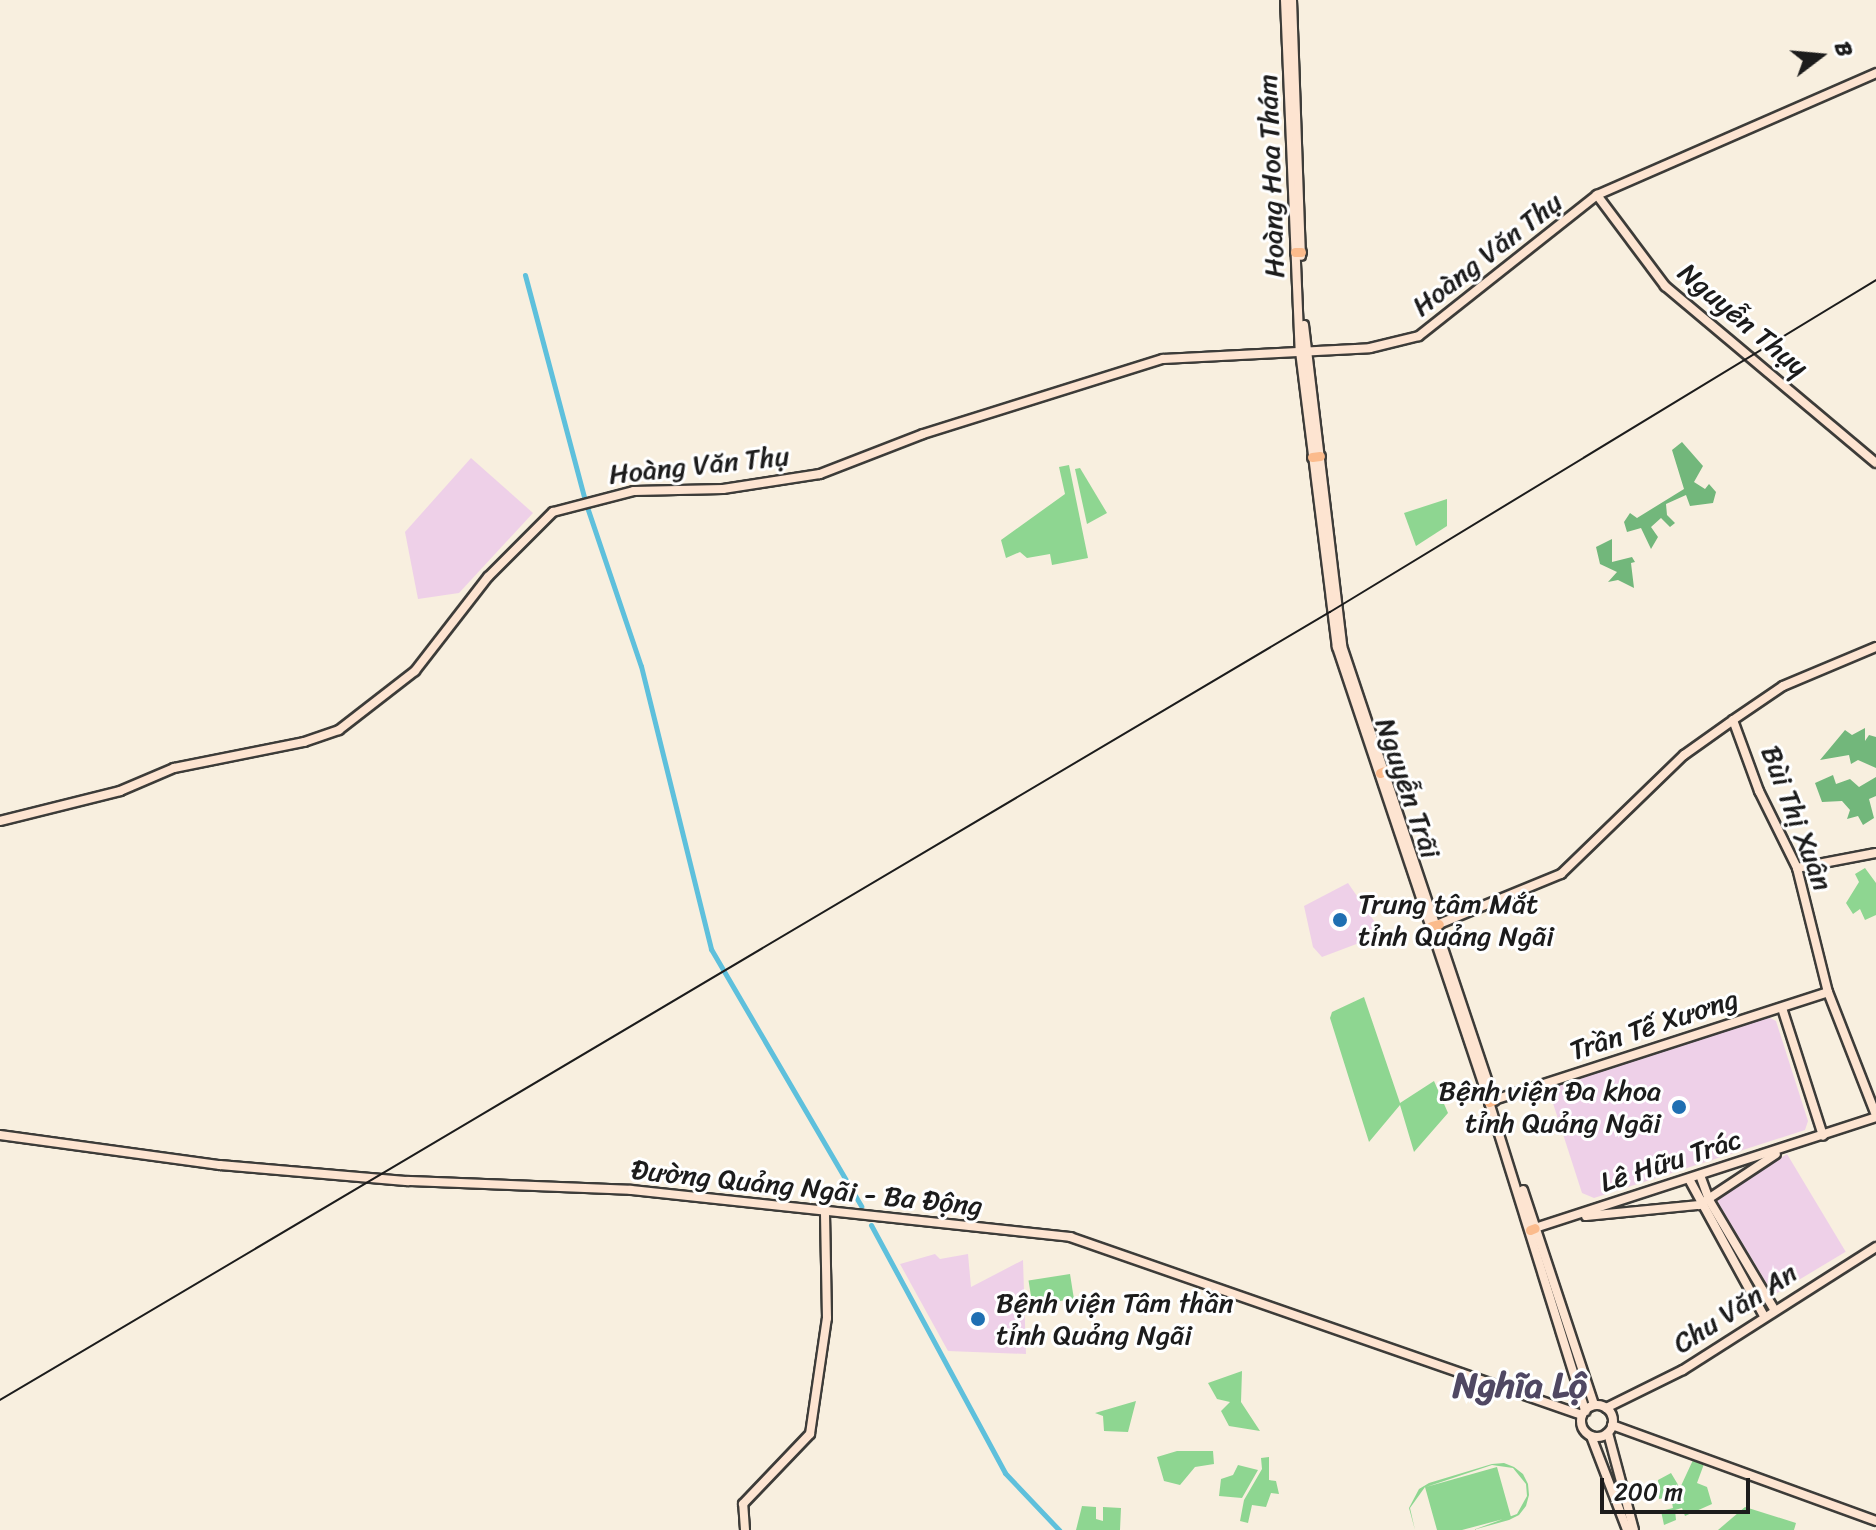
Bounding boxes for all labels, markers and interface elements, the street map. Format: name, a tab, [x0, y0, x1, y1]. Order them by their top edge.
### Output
north arrow	[1780, 16, 1860, 96]
text: B	[1823, 37, 1864, 61]
street label: Hoàng Hoa Thám	[1251, 73, 1291, 279]
street label: Hoàng Văn Thụ	[1405, 185, 1569, 323]
street label: Nguyễn Thụy	[1671, 256, 1815, 384]
street label: Hoàng Văn Thụ	[607, 439, 791, 491]
street label: Nguyễn Trãi	[1368, 713, 1448, 863]
street label: Bùi Thị Xuân	[1754, 740, 1840, 896]
place label: Trung tâm Mắt tỉnh Quảng Ngãi	[1358, 887, 1554, 953]
marker: Trung tâm Mắt tỉnh Quảng Ngãi	[1329, 909, 1351, 931]
street label: Trần Tế Xương	[1566, 982, 1742, 1068]
place label: Bệnh viện Đa khoa tỉnh Quảng Ngãi	[1438, 1074, 1661, 1140]
marker: Bệnh viện Đa khoa tỉnh Quảng Ngãi	[1668, 1096, 1690, 1118]
street label: Lê Hữu Trác	[1596, 1122, 1746, 1200]
street label: Đường Quảng Ngãi - Ba Động	[630, 1153, 984, 1223]
street label: Chu Văn An	[1668, 1256, 1802, 1360]
place label: Bệnh viện Tâm thần tỉnh Quảng Ngãi	[996, 1286, 1235, 1352]
marker: Bệnh viện Tâm thần tỉnh Quảng Ngãi	[967, 1308, 989, 1330]
district label: Nghĩa Lộ	[1453, 1364, 1587, 1408]
scale bar	[1604, 1462, 1754, 1512]
text: 200 m	[1614, 1471, 1683, 1513]

